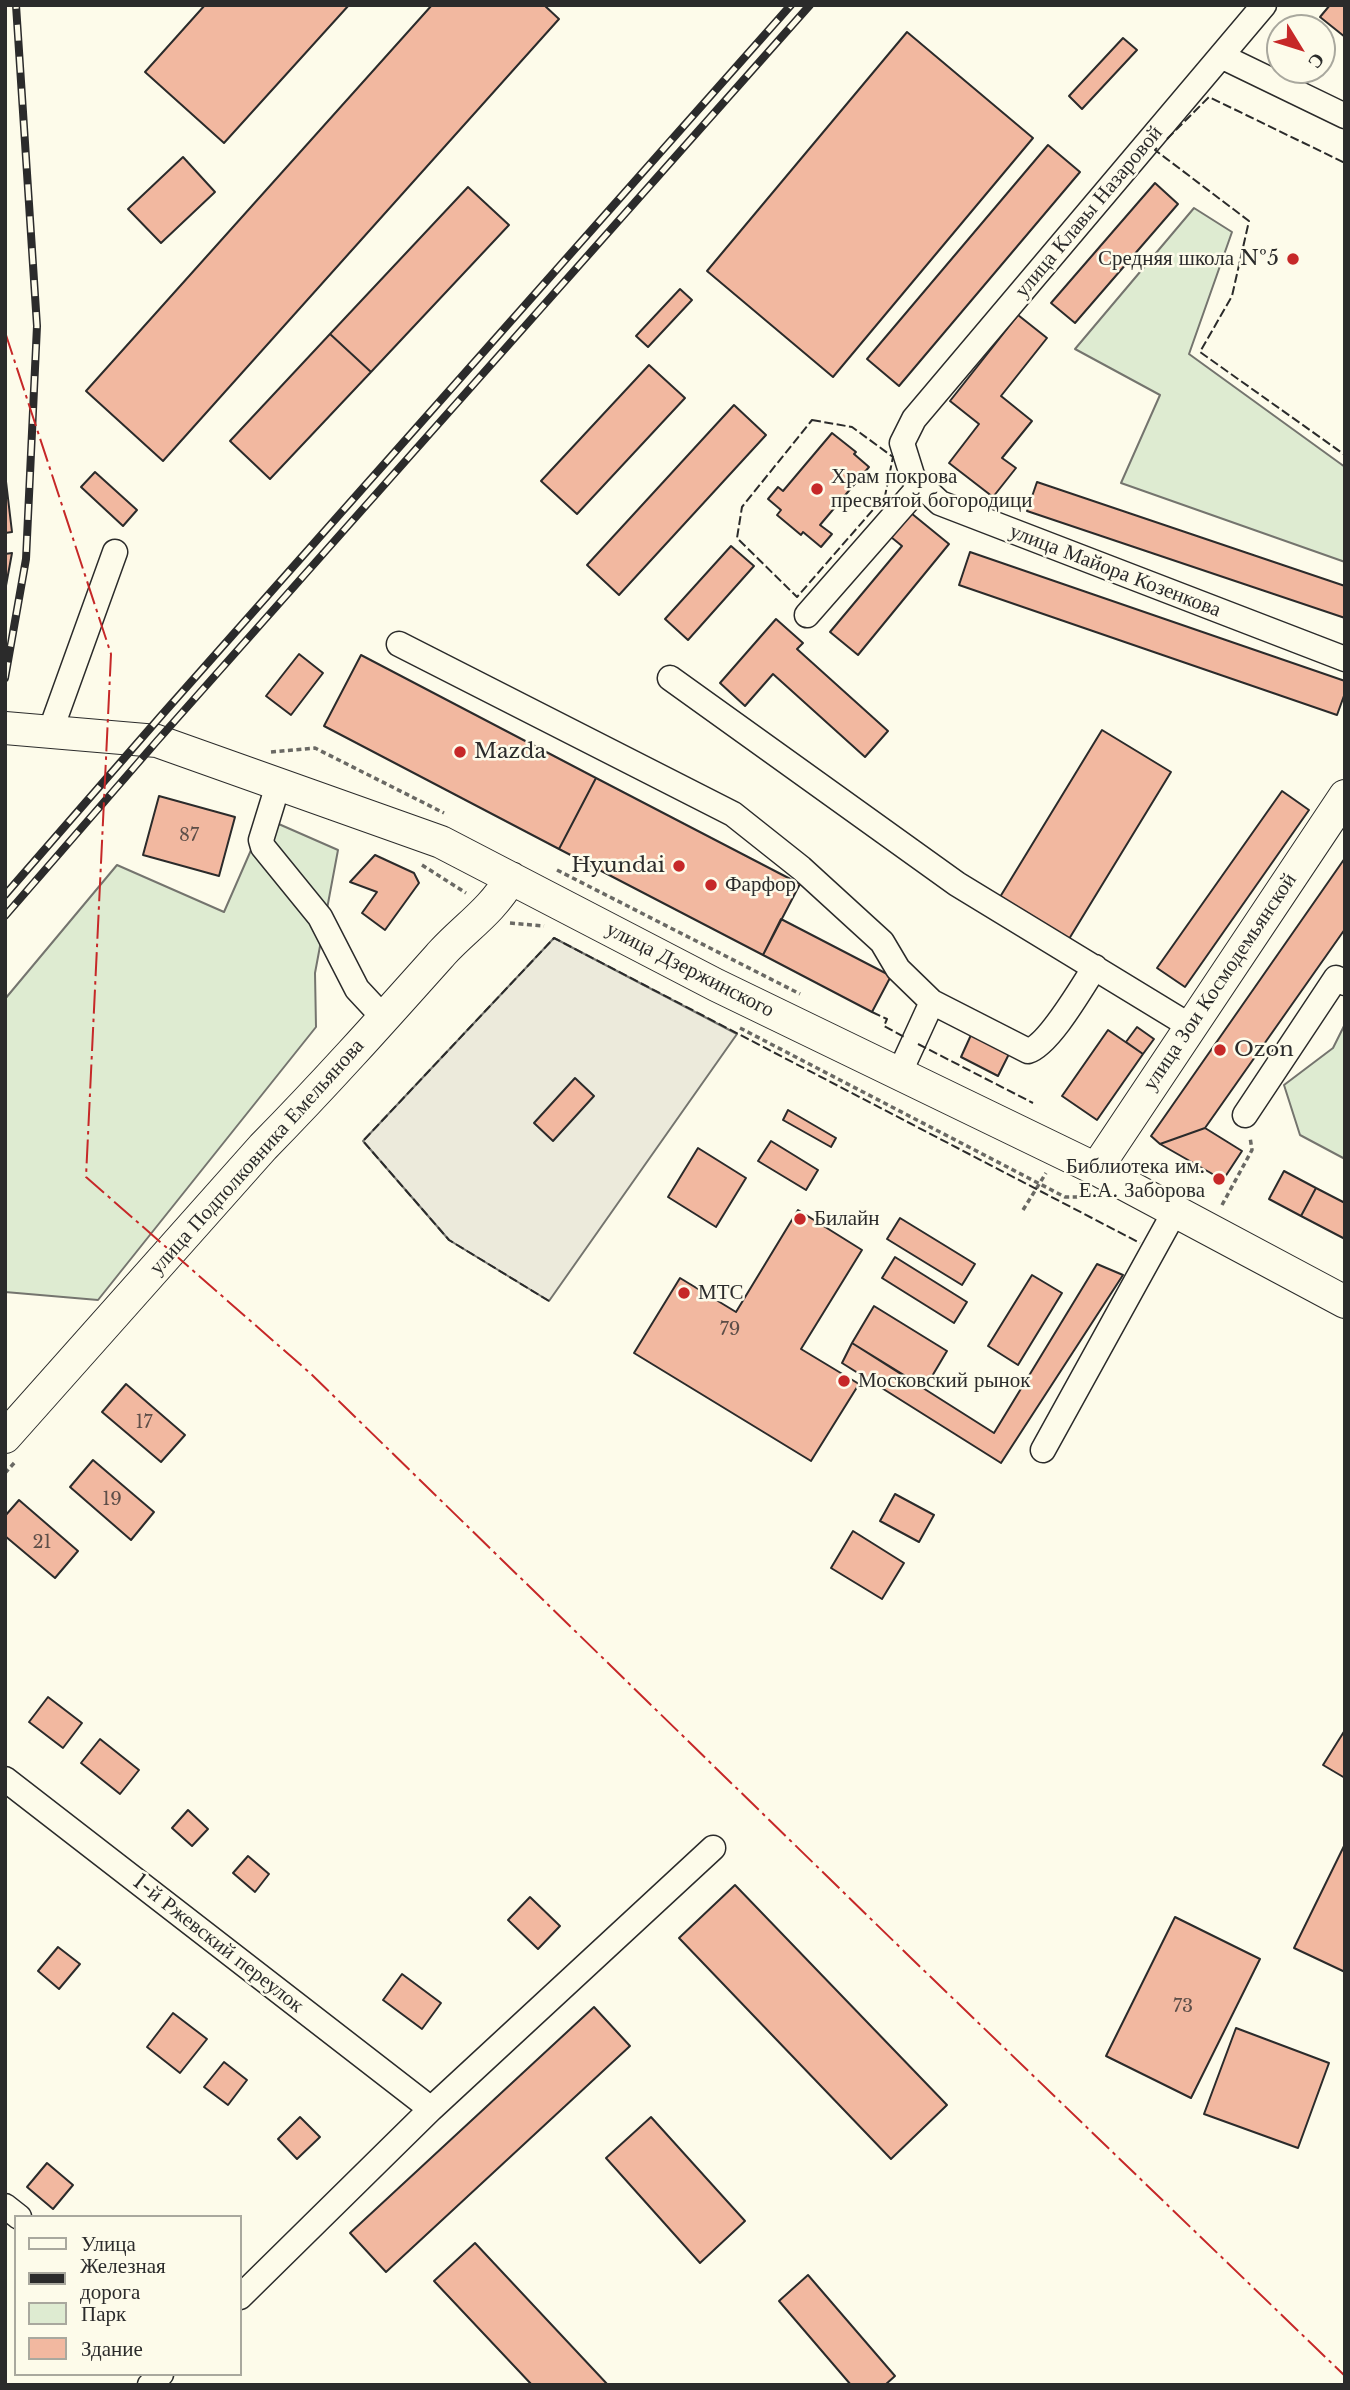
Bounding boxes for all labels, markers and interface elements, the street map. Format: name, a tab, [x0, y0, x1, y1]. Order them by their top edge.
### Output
north arrow	[1266, 14, 1336, 84]
text: С	[1303, 49, 1330, 73]
street label: улица Клавы Назаровой	[1010, 121, 1168, 303]
place label: Средняя школа №5	[1098, 246, 1279, 272]
marker: Средняя школа №5	[1285, 251, 1301, 267]
place label: Храм покрова пресвятой богородици	[831, 464, 1032, 514]
marker: Храм покрова пресвятой богородици	[809, 481, 825, 497]
street label: улица Майора Козенкова	[1006, 519, 1224, 623]
place label: Mazda	[474, 739, 546, 765]
marker: Mazda	[452, 744, 468, 760]
house number: 87	[179, 825, 199, 847]
place label: Hyundai	[571, 853, 665, 879]
marker: Hyundai	[671, 858, 687, 874]
street label: улица Зои Космодемьянской	[1138, 869, 1302, 1095]
place label: Фарфор	[725, 872, 796, 898]
marker: Фарфор	[703, 877, 719, 893]
street label: улица Дзержинского	[602, 917, 778, 1023]
street label: улица Подполковника Емельянова	[144, 1034, 370, 1280]
place label: Ozon	[1234, 1037, 1294, 1063]
marker: Ozon	[1212, 1042, 1228, 1058]
place label: Библиотека им. Е.А. Заборова	[1066, 1154, 1205, 1204]
marker: Библиотека им. Е.А. Заборова	[1211, 1171, 1227, 1187]
place label: Билайн	[814, 1206, 880, 1232]
marker: Билайн	[792, 1211, 808, 1227]
place label: МТС	[698, 1280, 744, 1306]
marker: МТС	[676, 1285, 692, 1301]
house number: 79	[720, 1319, 740, 1341]
place label: Московский рынок	[858, 1368, 1030, 1394]
marker: Московский рынок	[836, 1373, 852, 1389]
house number: 17	[135, 1412, 153, 1434]
house number: 19	[102, 1489, 122, 1511]
house number: 21	[32, 1532, 52, 1554]
street label: 1-й Ржевский переулок	[127, 1869, 309, 2019]
house number: 73	[1173, 1996, 1193, 2018]
legend	[14, 2215, 242, 2376]
text: Улица	[81, 2231, 136, 2257]
text: Железная дорога	[80, 2253, 166, 2305]
text: Парк	[81, 2301, 126, 2327]
text: Здание	[81, 2336, 143, 2362]

